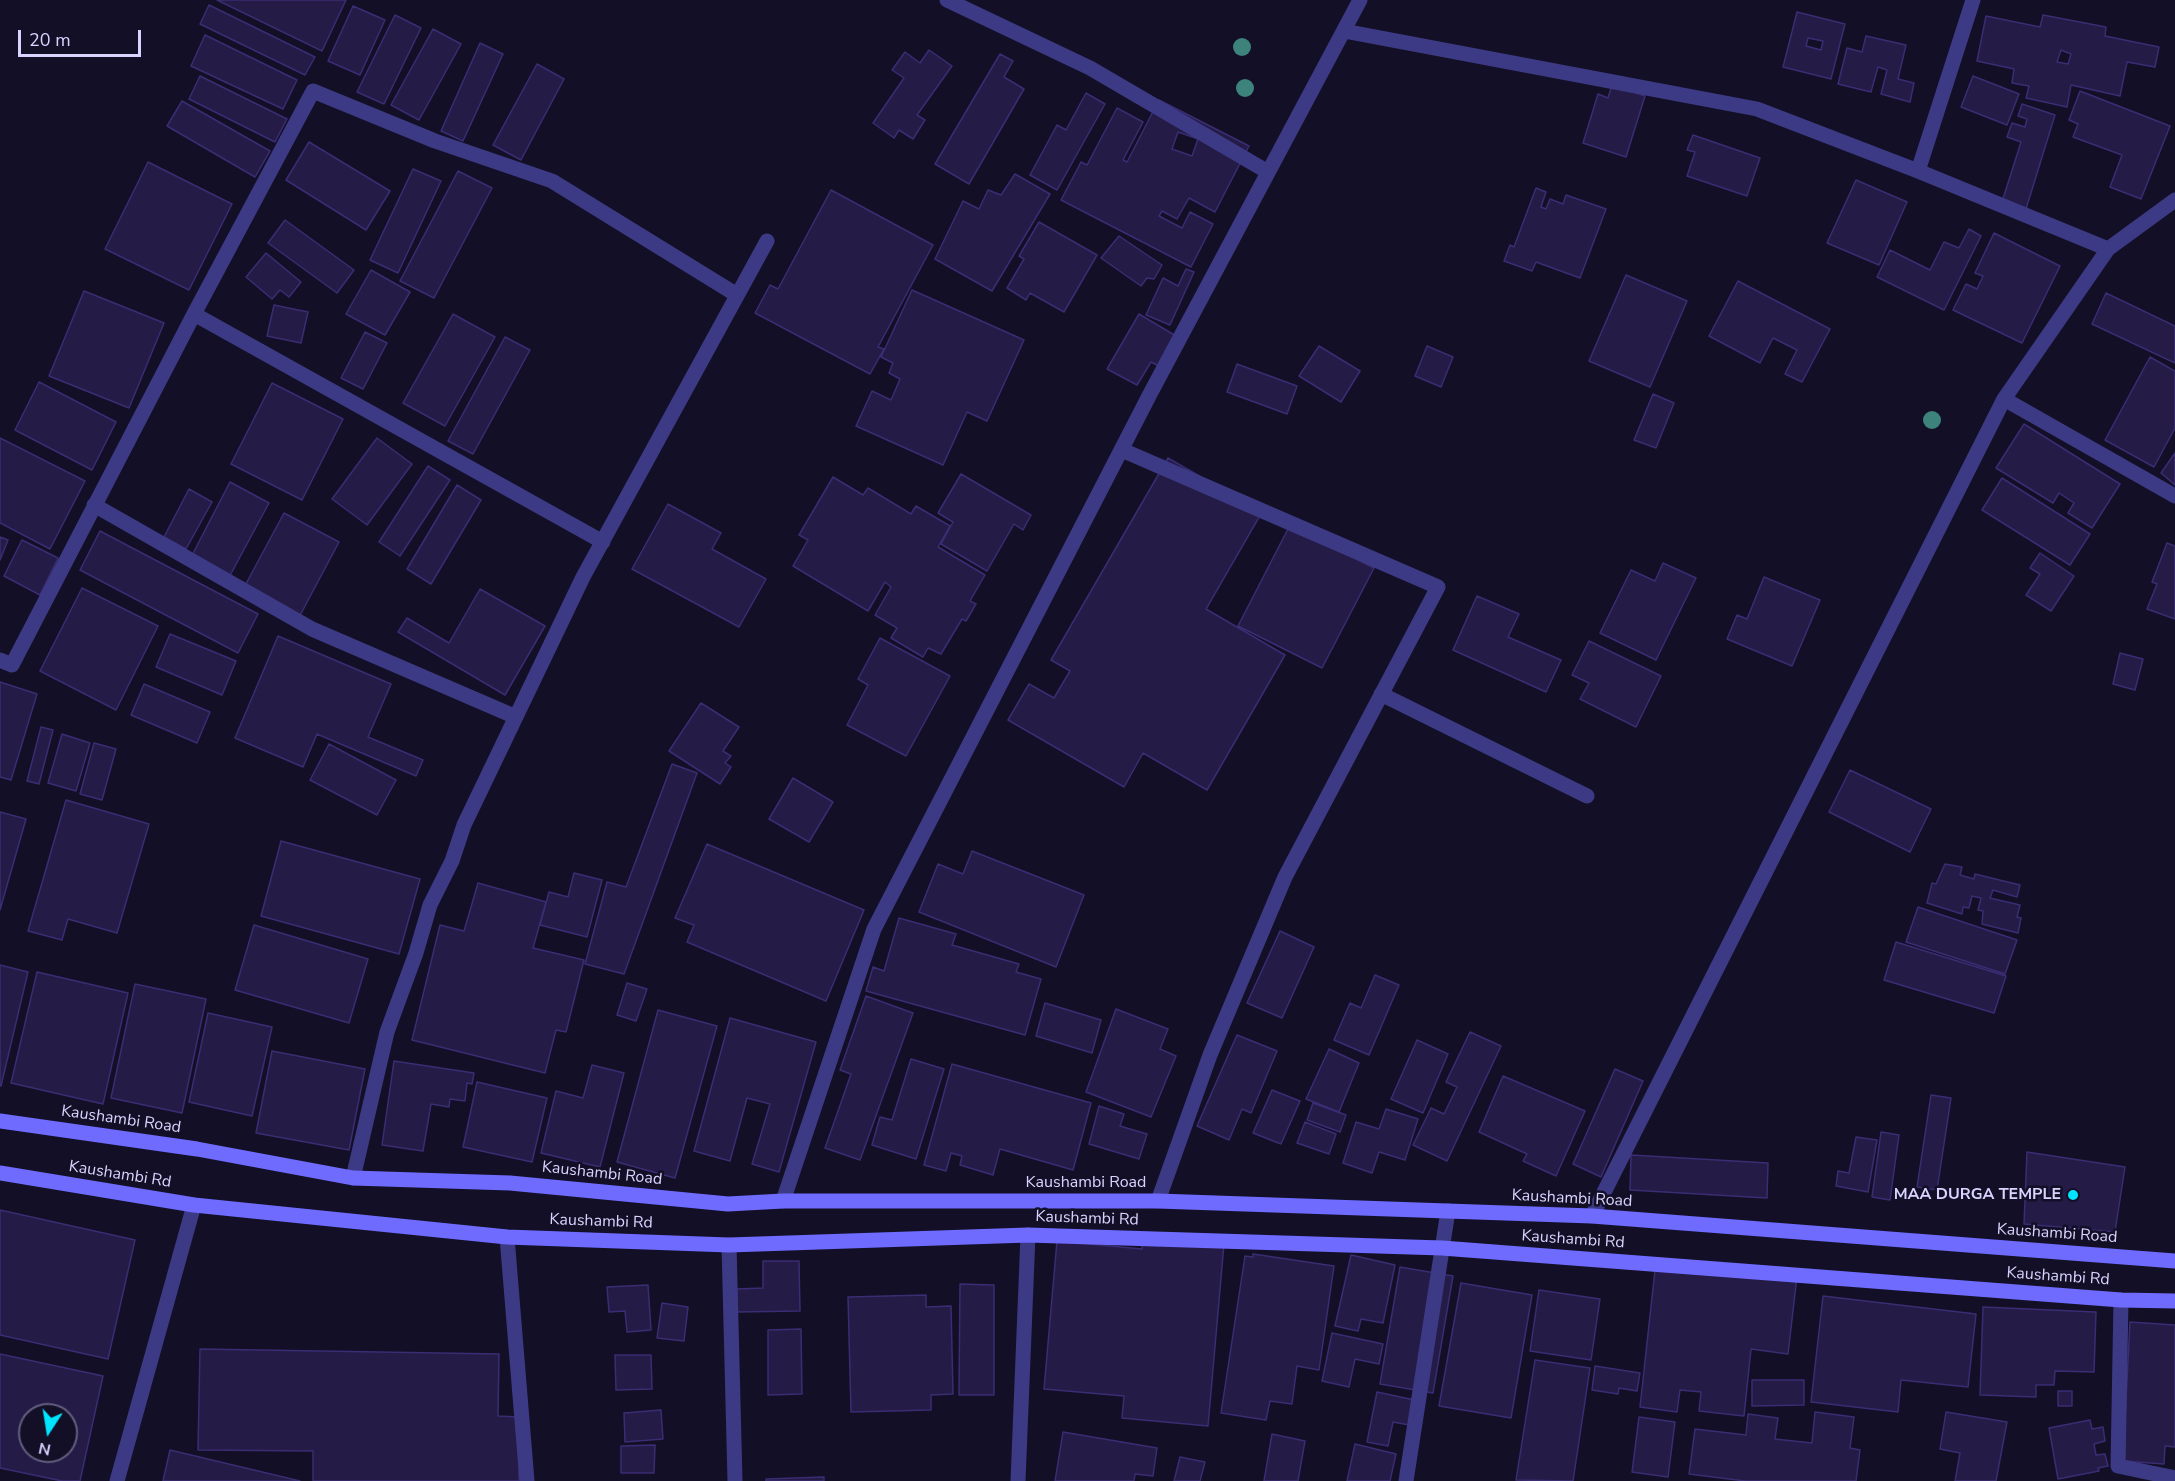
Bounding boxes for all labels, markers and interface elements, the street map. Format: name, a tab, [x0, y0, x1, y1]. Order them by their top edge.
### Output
scale bar	[21, 18, 144, 56]
text: 20 m	[29, 28, 71, 52]
street label: Kaushambi Road	[60, 1102, 182, 1138]
street label: Kaushambi Rd	[67, 1157, 173, 1193]
street label: Kaushambi Road	[541, 1158, 663, 1190]
street label: Kaushambi Road	[1026, 1173, 1146, 1193]
place label: MAA DURGA TEMPLE	[1894, 1185, 2061, 1205]
street label: Kaushambi Road	[1511, 1186, 1633, 1212]
marker: MAA DURGA TEMPLE	[2066, 1188, 2080, 1202]
street label: Kaushambi Rd	[1035, 1208, 1139, 1230]
street label: Kaushambi Rd	[549, 1211, 653, 1233]
street label: Kaushambi Road	[1996, 1220, 2118, 1248]
street label: Kaushambi Rd	[1521, 1227, 1625, 1253]
street label: Kaushambi Rd	[2006, 1264, 2110, 1290]
north arrow	[18, 1403, 78, 1463]
text: N	[37, 1437, 53, 1461]

